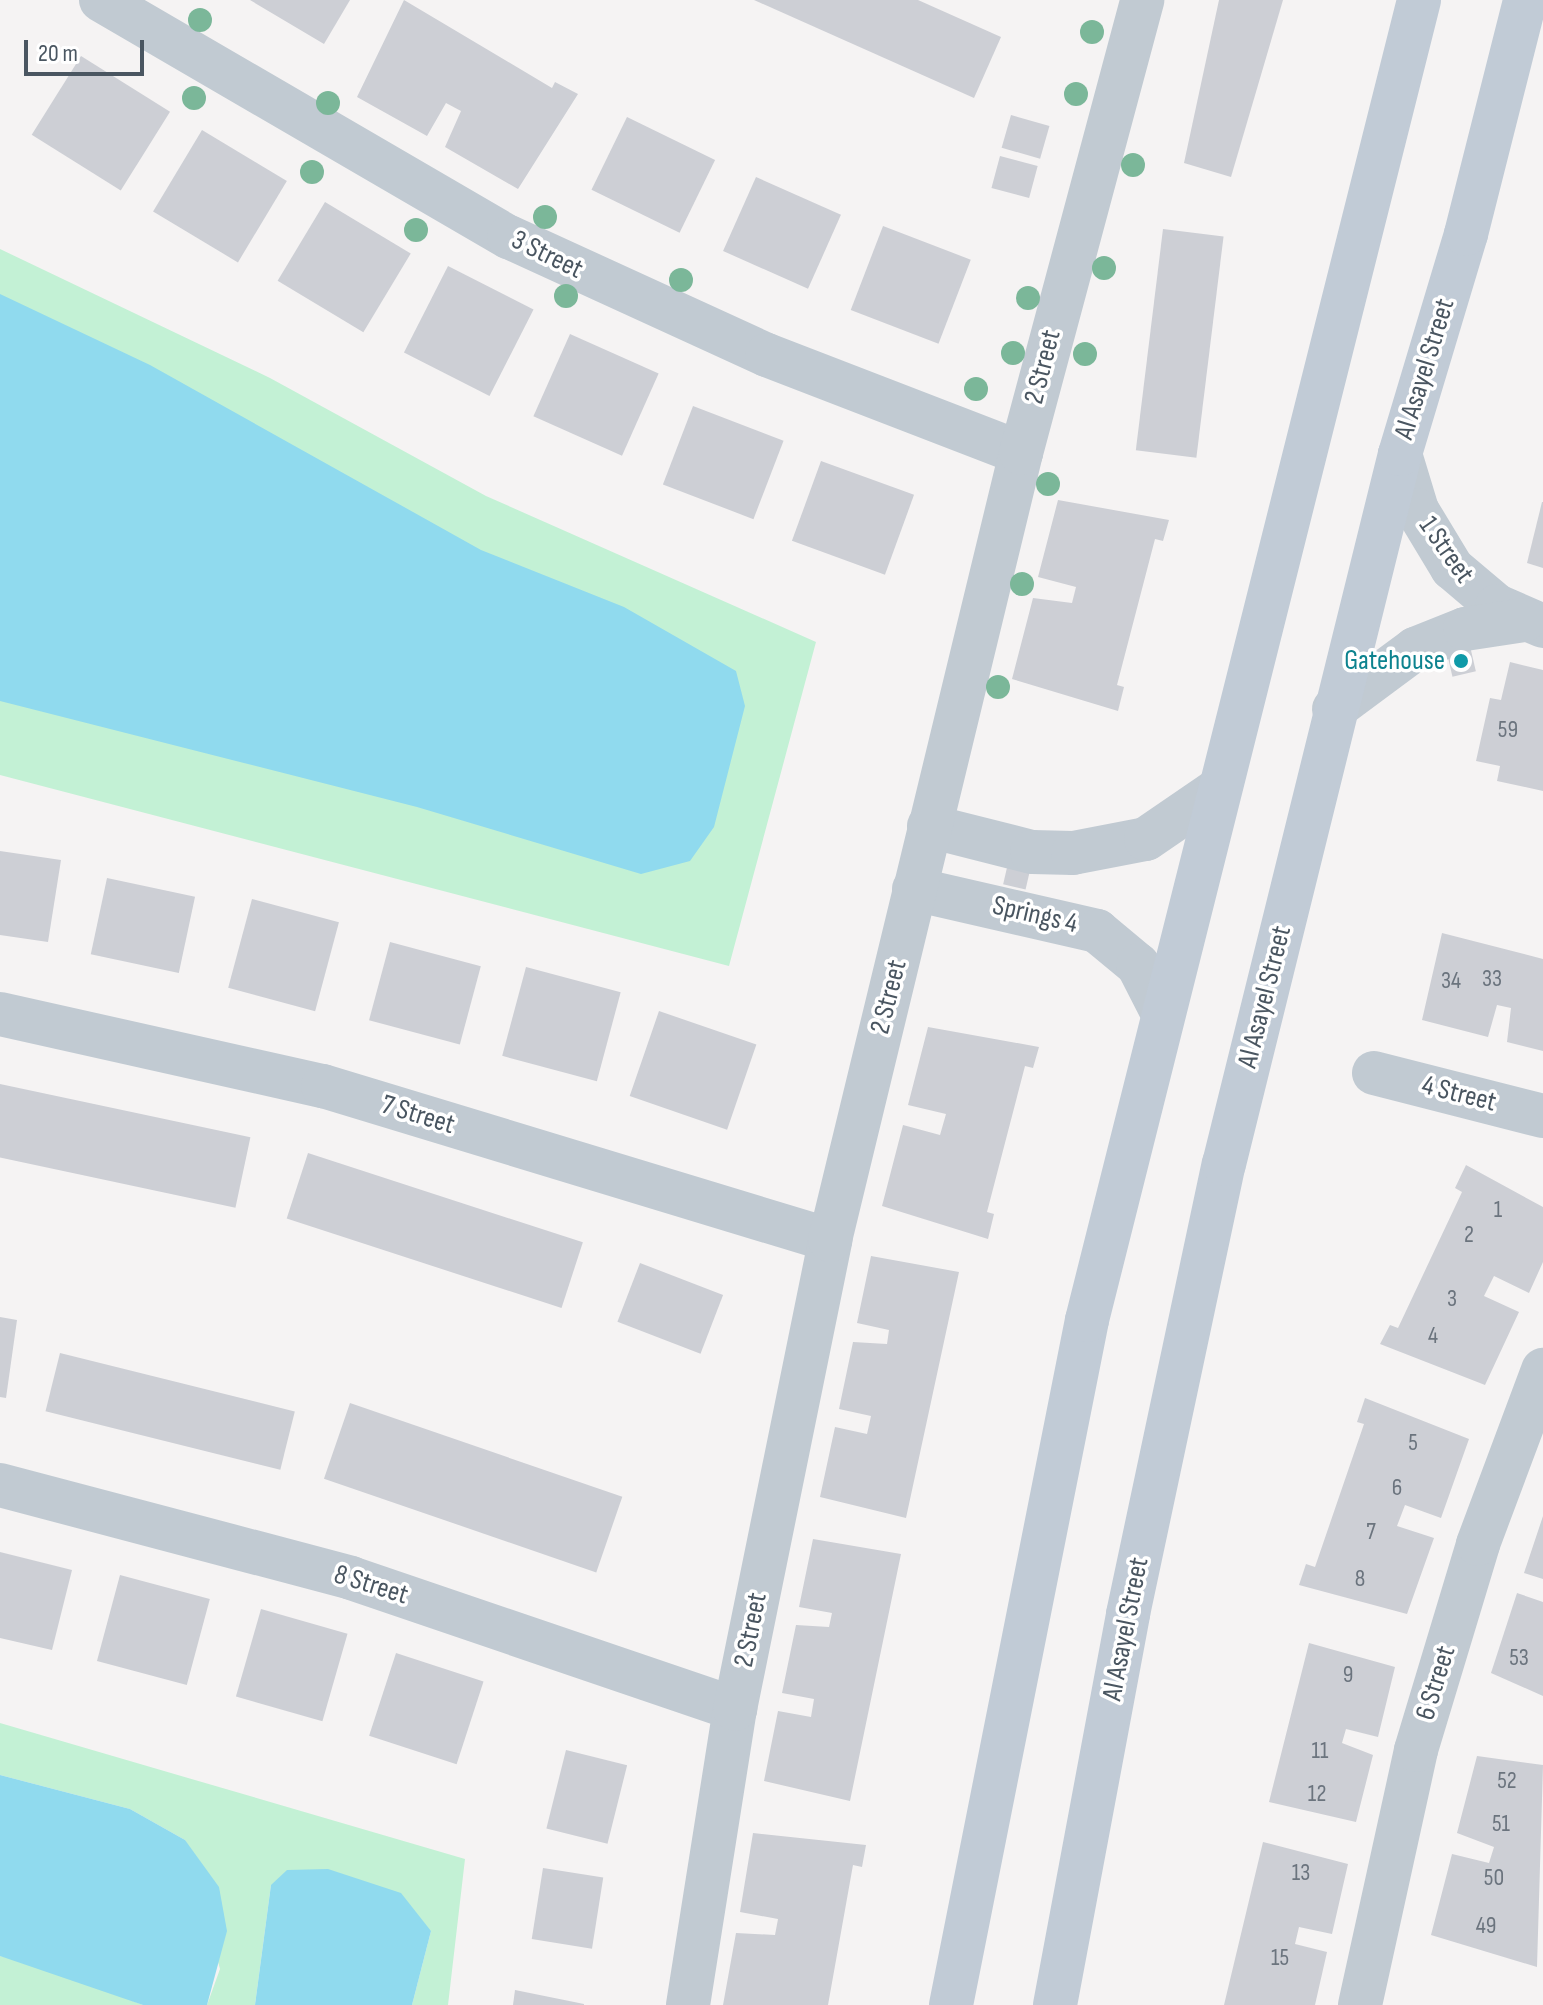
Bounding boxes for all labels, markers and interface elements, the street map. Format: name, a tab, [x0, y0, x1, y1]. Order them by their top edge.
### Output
scale bar	[28, 24, 148, 74]
text: 20 m	[38, 39, 78, 68]
street label: 3 Street	[506, 223, 588, 287]
street label: Al Asayel Street	[1388, 295, 1462, 443]
street label: 2 Street	[1018, 327, 1068, 407]
street label: 1 Street	[1411, 510, 1481, 590]
place label: Gatehouse	[1344, 644, 1445, 678]
marker: Gatehouse	[1452, 652, 1470, 670]
house number: 59	[1498, 716, 1518, 744]
street label: Springs 4	[989, 889, 1081, 941]
street label: Al Asayel Street	[1231, 923, 1299, 1071]
street label: 2 Street	[864, 957, 914, 1037]
house number: 33	[1482, 965, 1502, 993]
house number: 34	[1441, 967, 1461, 995]
street label: 4 Street	[1418, 1069, 1500, 1119]
street label: 7 Street	[377, 1088, 459, 1142]
house number: 1	[1494, 1196, 1502, 1224]
house number: 2	[1464, 1221, 1474, 1249]
house number: 3	[1447, 1285, 1457, 1313]
house number: 4	[1428, 1322, 1438, 1350]
house number: 5	[1408, 1429, 1418, 1457]
house number: 6	[1392, 1474, 1402, 1502]
house number: 7	[1366, 1518, 1376, 1546]
street label: Al Asayel Street	[1096, 1555, 1156, 1703]
street label: 8 Street	[330, 1558, 412, 1612]
house number: 8	[1355, 1565, 1365, 1593]
street label: 2 Street	[727, 1590, 775, 1670]
street label: 6 Street	[1409, 1642, 1463, 1724]
house number: 53	[1509, 1644, 1529, 1672]
house number: 9	[1343, 1661, 1353, 1689]
house number: 11	[1312, 1737, 1328, 1765]
house number: 52	[1497, 1767, 1517, 1795]
house number: 12	[1308, 1780, 1326, 1808]
house number: 51	[1492, 1810, 1510, 1838]
house number: 13	[1292, 1859, 1310, 1887]
house number: 50	[1484, 1864, 1504, 1892]
house number: 49	[1476, 1912, 1496, 1940]
house number: 15	[1271, 1944, 1289, 1972]

